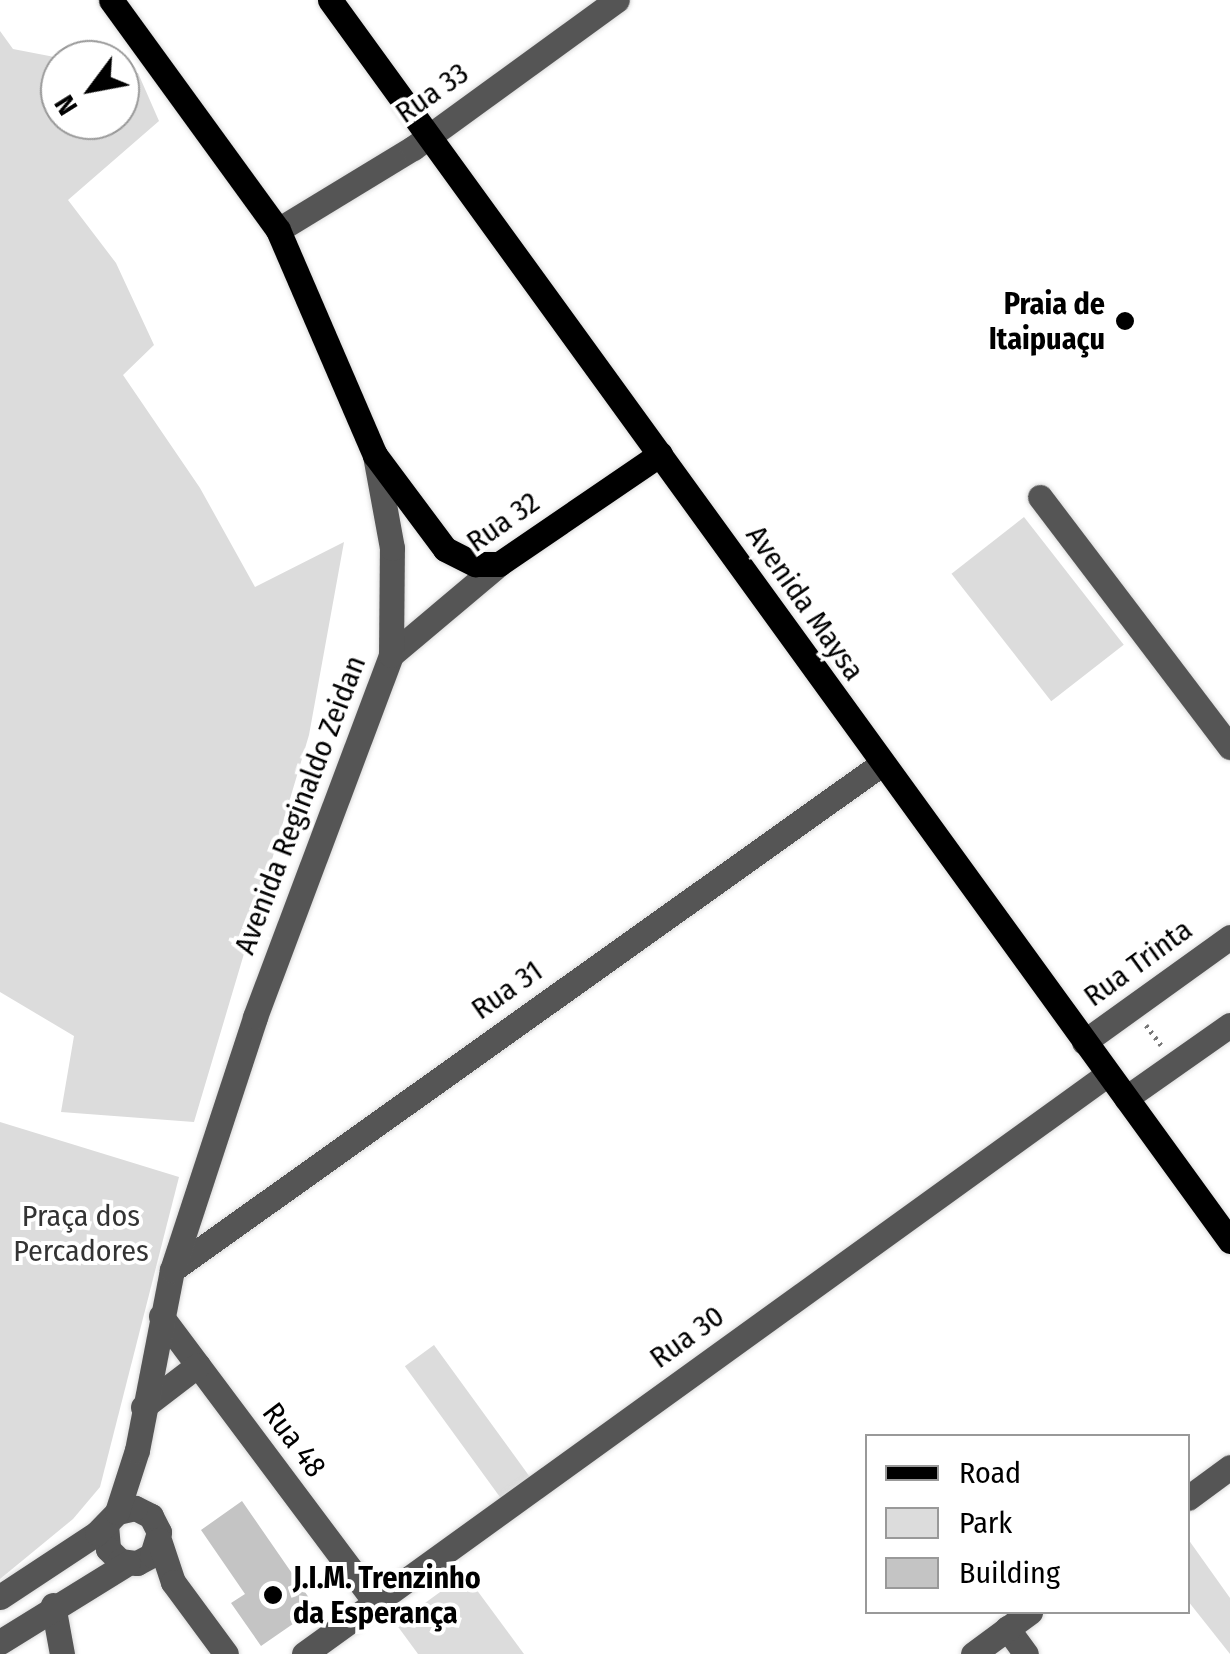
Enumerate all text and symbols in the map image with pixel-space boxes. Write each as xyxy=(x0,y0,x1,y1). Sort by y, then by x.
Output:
north arrow xyxy=(40,40,140,140)
street label: Rua 33 xyxy=(389,55,475,131)
text: N xyxy=(47,89,84,121)
place label: Praia de Itaipuaçu xyxy=(989,286,1105,356)
marker: Praia de Itaipuaçu xyxy=(1114,310,1136,332)
street label: Rua 32 xyxy=(460,484,546,560)
street label: Avenida Maysa xyxy=(738,519,872,687)
street label: Avenida Reginaldo Zeidan xyxy=(226,651,374,959)
street label: Rua Trinta xyxy=(1077,912,1199,1014)
street label: Rua 31 xyxy=(465,953,549,1027)
park label: Praça dos Percadores xyxy=(13,1198,149,1268)
street label: Rua 30 xyxy=(643,1298,731,1376)
street label: Rua 48 xyxy=(255,1396,333,1484)
legend xyxy=(865,1434,1190,1614)
text: Road xyxy=(959,1455,1021,1491)
text: Park xyxy=(959,1505,1012,1541)
text: Building xyxy=(959,1555,1060,1591)
place label: J.I.M. Trenzinho da Esperança xyxy=(293,1560,481,1630)
marker: J.I.M. Trenzinho da Esperança xyxy=(262,1584,284,1606)

